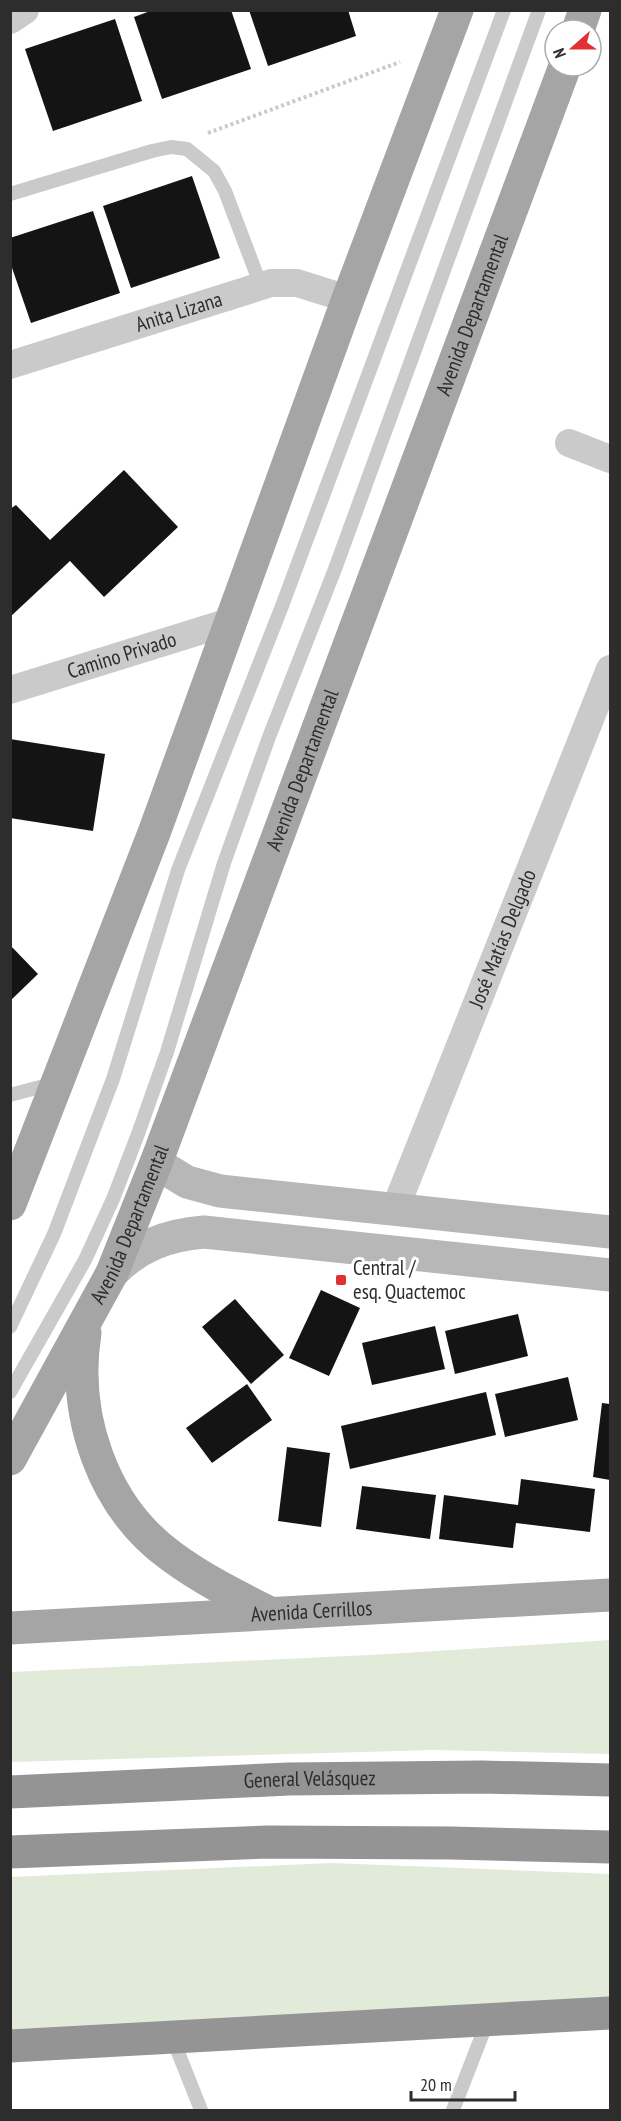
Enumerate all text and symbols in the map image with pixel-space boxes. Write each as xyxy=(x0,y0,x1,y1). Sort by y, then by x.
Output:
north arrow xyxy=(543,18,603,78)
text: N xyxy=(548,46,570,61)
street label: Avenida Departamental xyxy=(429,230,514,399)
street label: Anita Lizana xyxy=(132,285,225,338)
street label: Camino Privado xyxy=(64,625,179,684)
street label: Avenida Departamental xyxy=(260,685,344,854)
street label: José Matías Delgado xyxy=(462,865,542,1013)
street label: Avenida Departamental xyxy=(84,1141,175,1308)
place label: Central / esq. Quactemoc xyxy=(353,1254,466,1305)
marker: Central / esq. Quactemoc xyxy=(334,1273,348,1287)
street label: Avenida Cerrillos xyxy=(250,1594,373,1628)
street label: General Velásquez xyxy=(243,1764,376,1794)
scale bar xyxy=(411,2064,514,2102)
text: 20 m xyxy=(420,2073,452,2096)

